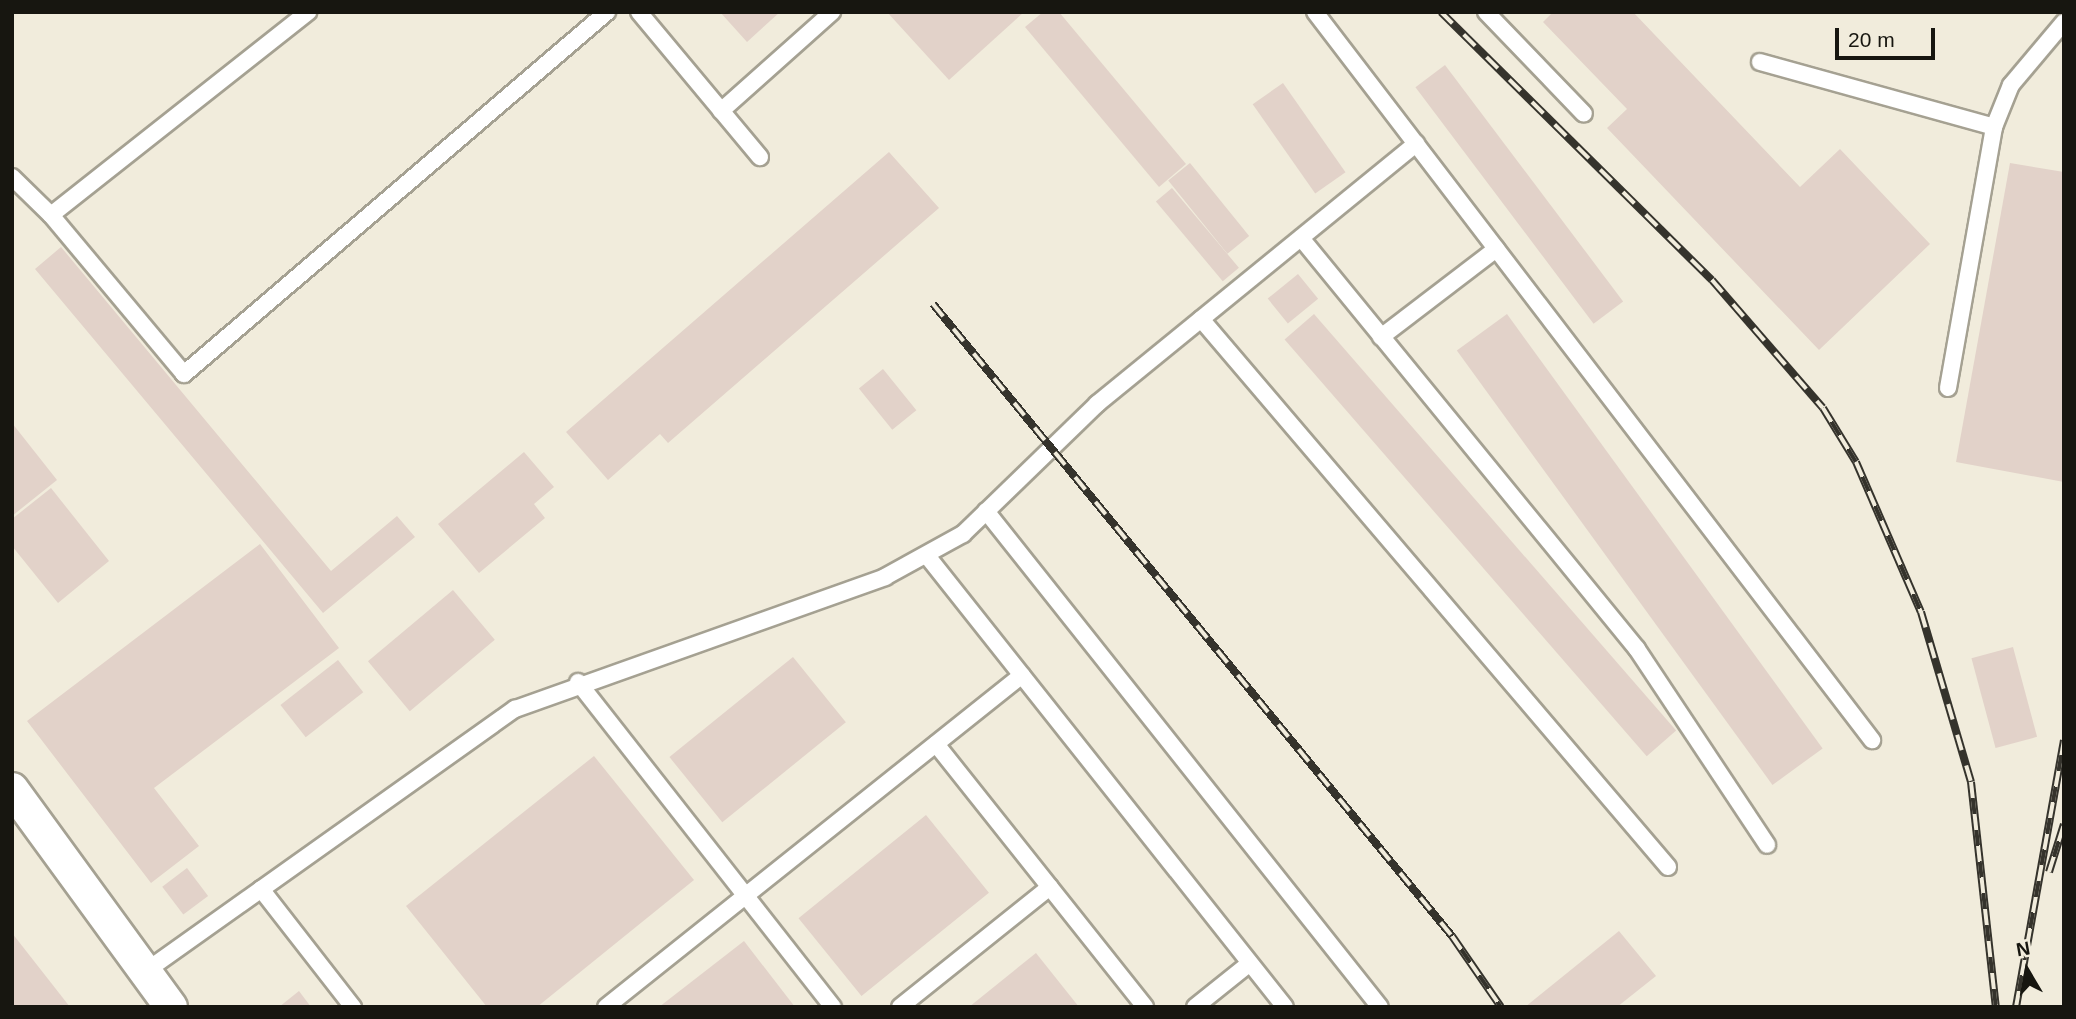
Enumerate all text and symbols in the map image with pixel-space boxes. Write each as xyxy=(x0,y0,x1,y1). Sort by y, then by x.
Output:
scale bar xyxy=(1838,14,1938,58)
text: 20 m xyxy=(1848,28,1895,51)
north arrow xyxy=(1992,935,2062,1005)
text: N xyxy=(2015,937,2032,960)

